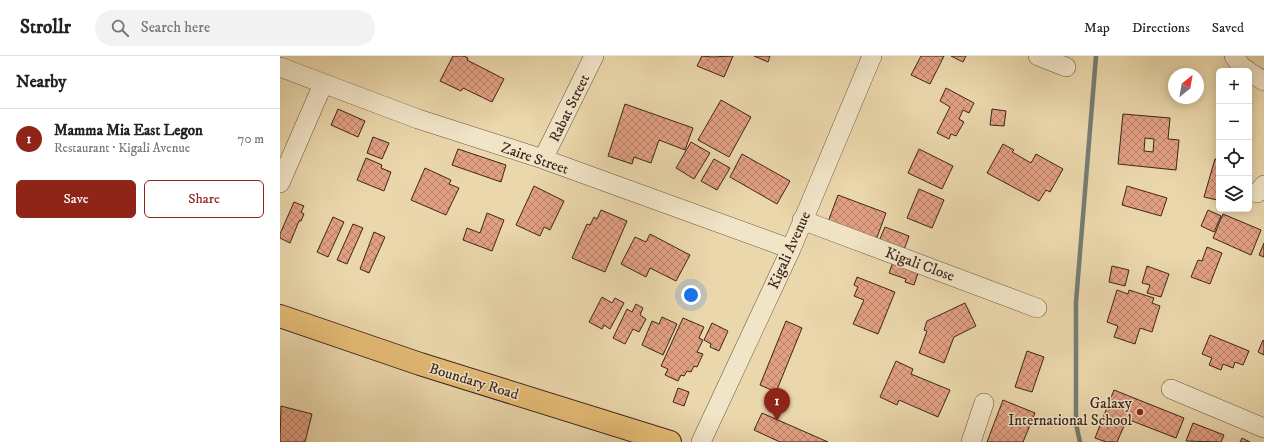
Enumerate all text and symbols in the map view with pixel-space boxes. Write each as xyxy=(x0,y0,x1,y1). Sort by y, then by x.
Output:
search box xyxy=(95,10,375,46)
text: Strollr xyxy=(20,16,71,39)
icon: search xyxy=(109,17,131,39)
text: Search here xyxy=(141,18,210,37)
text: Map xyxy=(1084,19,1110,37)
text: Directions xyxy=(1132,19,1190,37)
text: Saved xyxy=(1212,19,1244,37)
north arrow xyxy=(1168,68,1204,104)
map controls xyxy=(1216,68,1252,212)
button: + xyxy=(1216,68,1252,104)
text: Nearby xyxy=(16,71,66,93)
street label: Rabat Street xyxy=(545,71,594,145)
button: − xyxy=(1216,104,1252,140)
text: Mamma Mia East Legon xyxy=(54,121,203,140)
text: 1 xyxy=(27,131,31,147)
text: 70 m xyxy=(238,131,264,147)
street label: Zaire Street xyxy=(498,138,571,179)
text: Restaurant · Kigali Avenue xyxy=(54,140,190,156)
button: locate xyxy=(1216,140,1252,176)
button: layers xyxy=(1216,176,1252,212)
button: Save xyxy=(16,180,136,218)
button: Share xyxy=(144,180,264,218)
street label: Kigali Avenue xyxy=(764,208,815,292)
street label: Kigali Close xyxy=(882,243,957,286)
your location xyxy=(681,285,701,305)
street label: Boundary Road xyxy=(427,359,521,404)
pin: 1 xyxy=(764,388,790,421)
place label: Galaxy International School xyxy=(1008,394,1133,430)
marker: Galaxy International School xyxy=(1135,407,1145,417)

